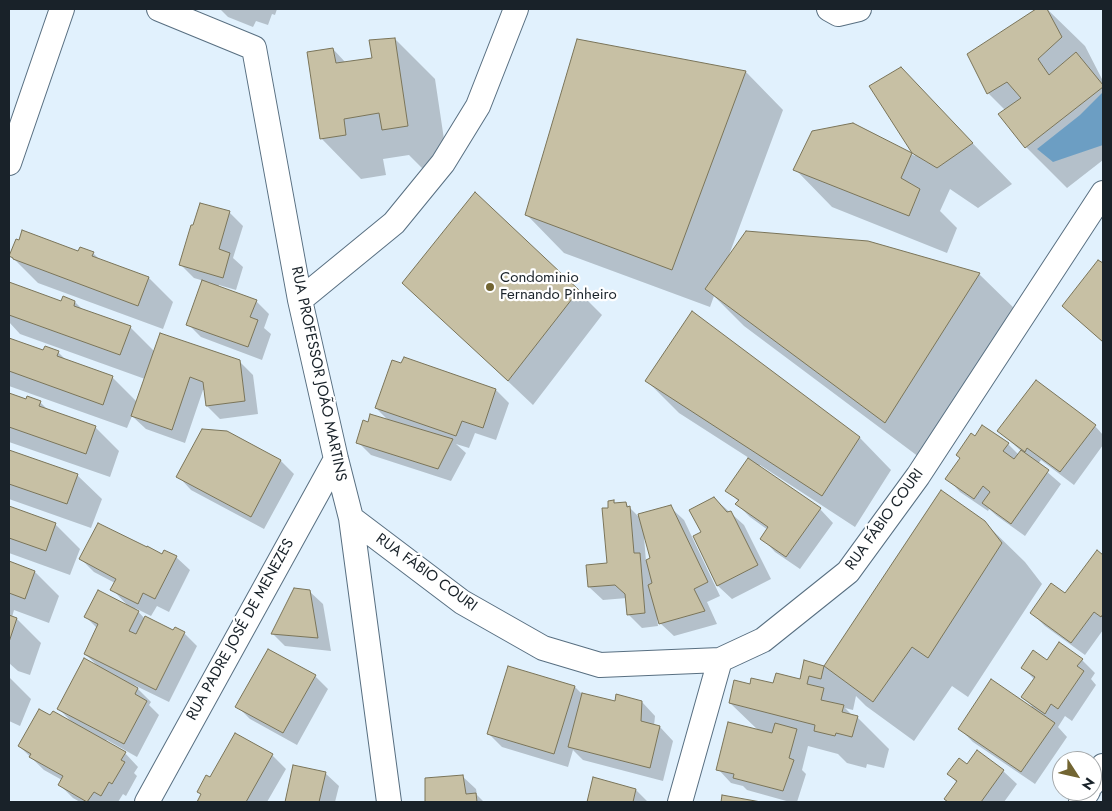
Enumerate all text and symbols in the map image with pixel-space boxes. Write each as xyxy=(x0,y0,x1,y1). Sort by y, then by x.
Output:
street label: RUA PROFESSOR JOÃO MARTINS xyxy=(286,265,350,483)
place label: Condominio Fernando Pinheiro xyxy=(500,269,617,304)
marker: Condominio Fernando Pinheiro xyxy=(484,281,496,293)
street label: RUA FÁBIO COURI xyxy=(842,466,928,574)
street label: RUA FÁBIO COURI xyxy=(372,530,480,616)
street label: RUA PADRE JOSÉ DE MENEZES xyxy=(183,536,299,724)
north arrow xyxy=(1052,751,1102,801)
text: N xyxy=(1077,774,1100,794)

